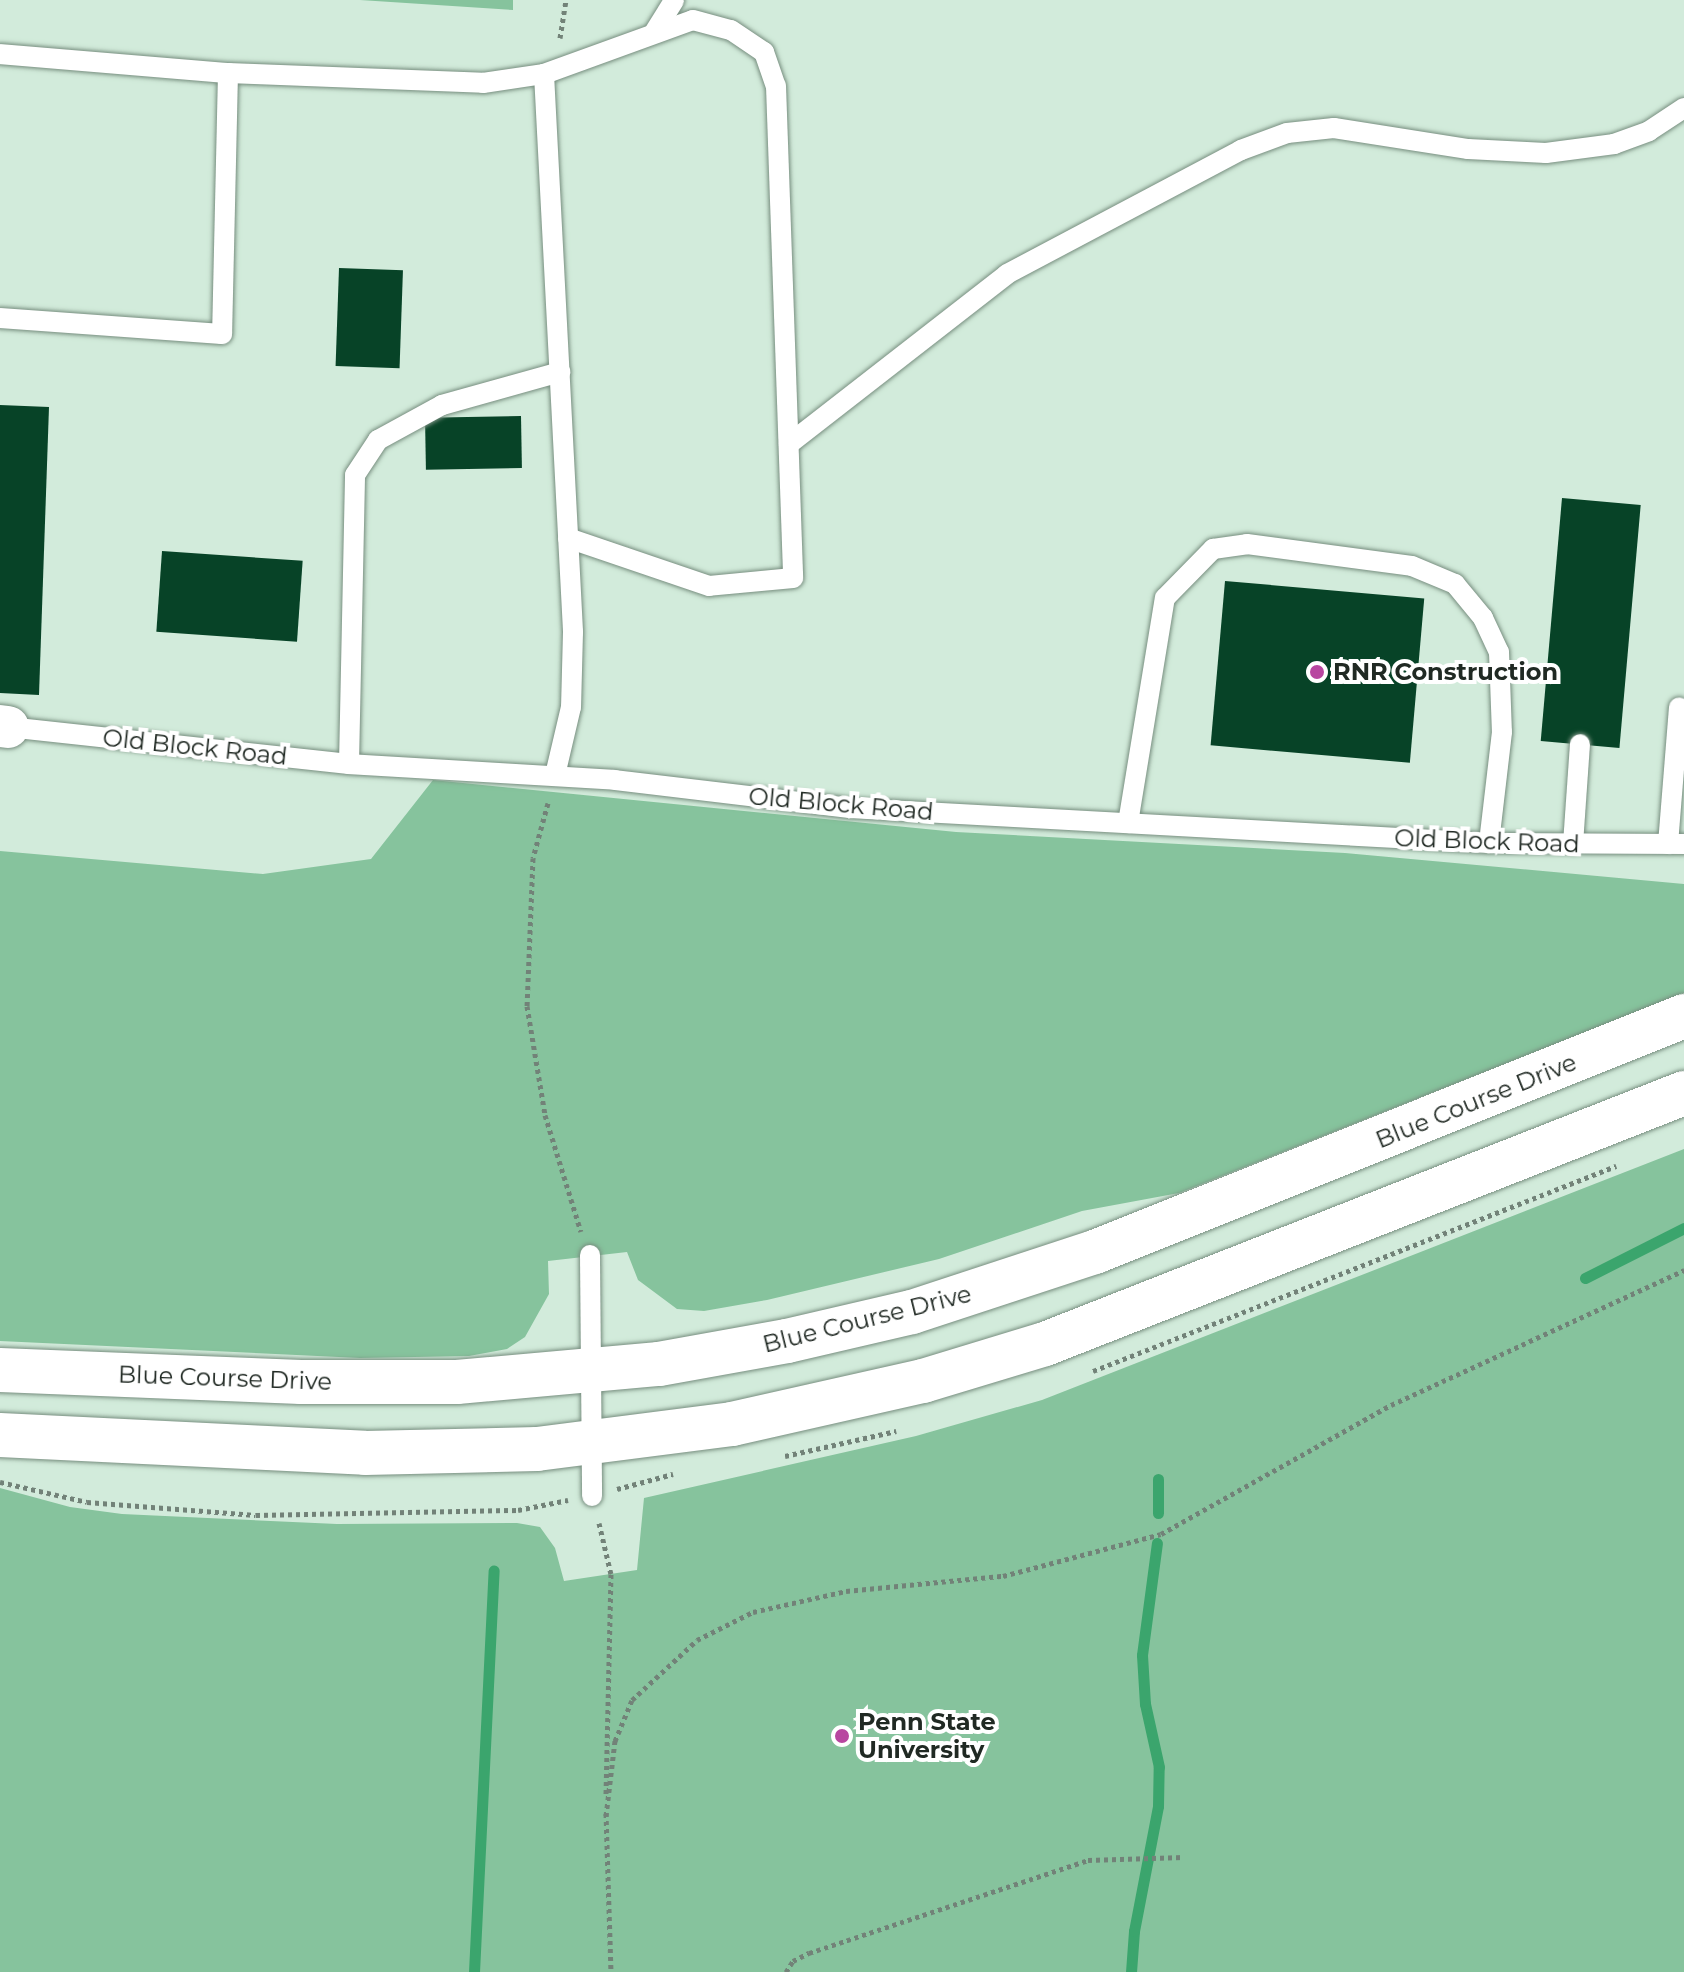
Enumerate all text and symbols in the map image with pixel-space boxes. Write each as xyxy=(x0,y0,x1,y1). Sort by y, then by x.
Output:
place label: RNR Construction xyxy=(1333,658,1558,686)
marker: RNR Construction xyxy=(1308,663,1326,681)
street label: Old Block Road xyxy=(101,723,289,771)
street label: Old Block Road xyxy=(747,782,935,826)
street label: Old Block Road xyxy=(1394,823,1580,859)
street label: Blue Course Drive xyxy=(1371,1048,1581,1154)
street label: Blue Course Drive xyxy=(760,1279,974,1359)
street label: Blue Course Drive xyxy=(118,1360,332,1396)
place label: Penn State University xyxy=(858,1708,996,1764)
marker: Penn State University xyxy=(833,1727,851,1745)

